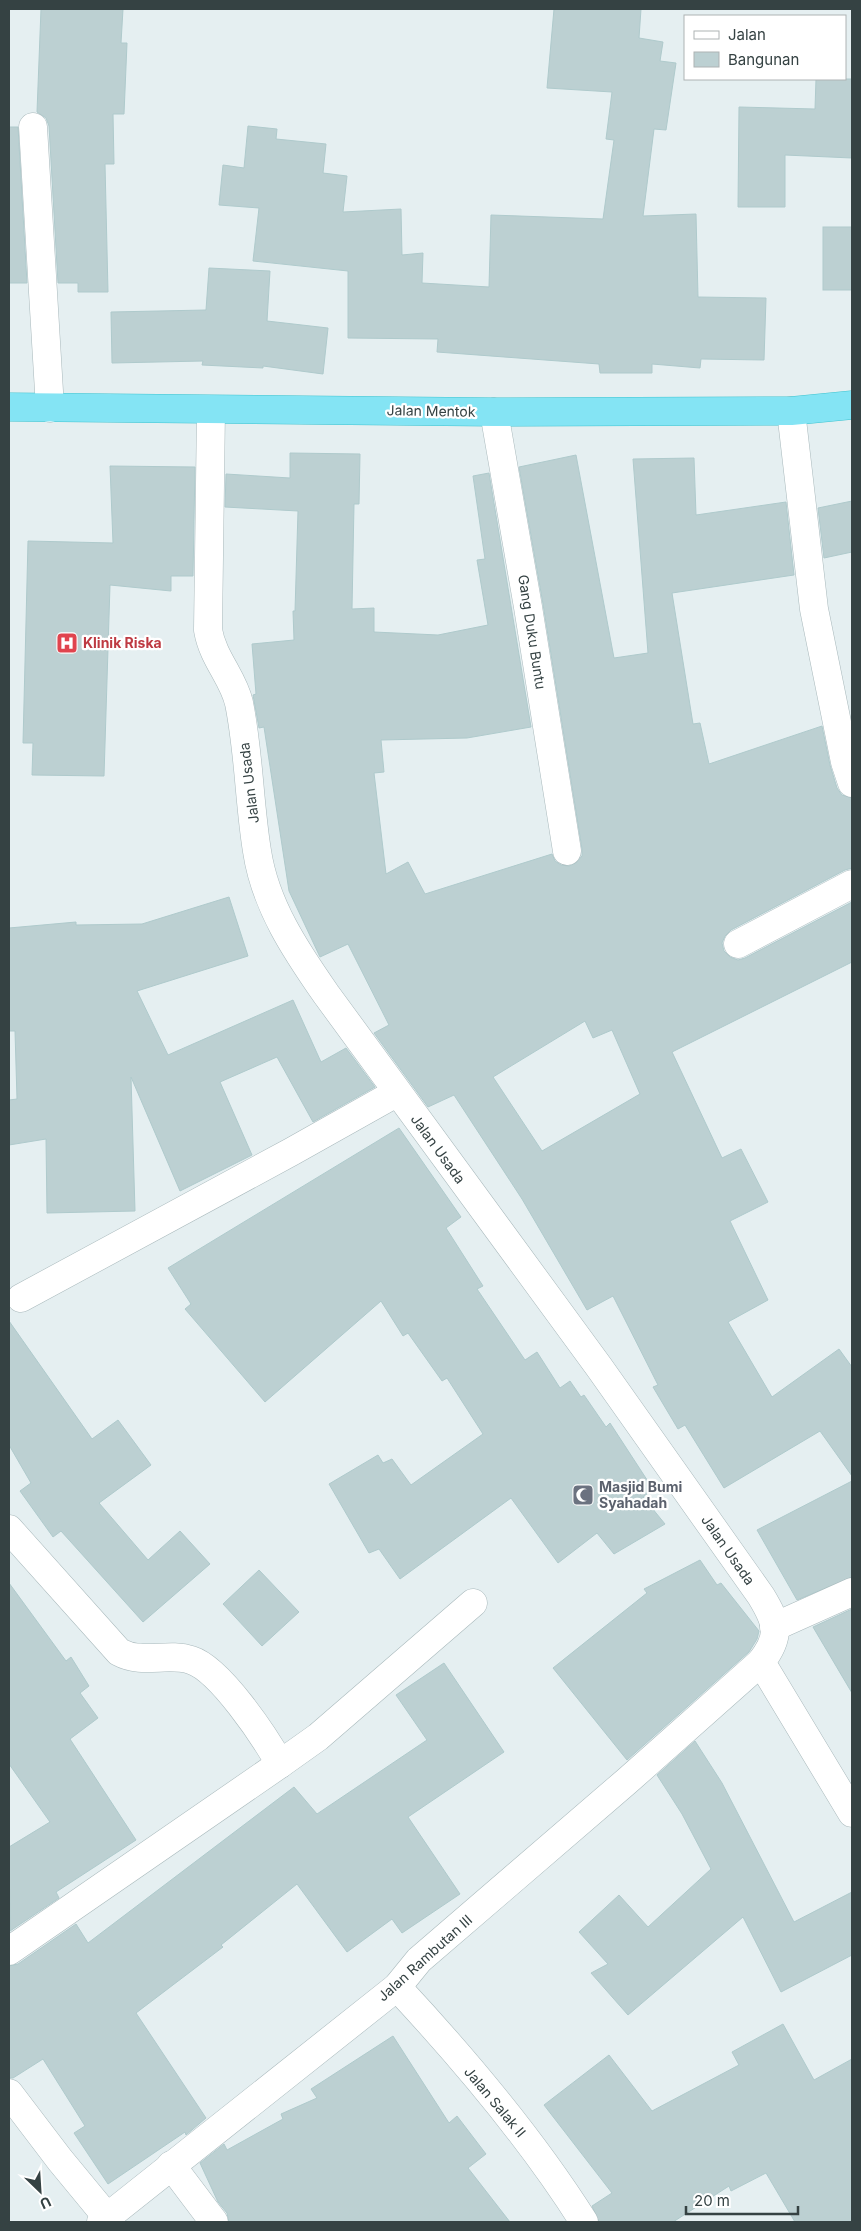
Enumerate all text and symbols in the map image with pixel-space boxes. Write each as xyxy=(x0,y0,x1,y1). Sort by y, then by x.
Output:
legend xyxy=(684,15,846,80)
text: Jalan xyxy=(728,25,766,44)
text: Bangunan xyxy=(728,50,799,69)
street label: Jalan Mentok xyxy=(386,401,476,420)
street label: Gang Duku Buntu xyxy=(515,573,550,691)
hospital icon: Klinik Riska xyxy=(55,631,79,655)
place label: Klinik Riska xyxy=(83,634,162,651)
street label: Jalan Usada xyxy=(235,742,262,825)
street label: Jalan Usada xyxy=(408,1111,469,1187)
place label: Masjid Bumi Syahadah xyxy=(599,1478,682,1511)
mosque icon: Masjid Bumi Syahadah xyxy=(571,1483,595,1507)
street label: Jalan Usada xyxy=(698,1511,759,1588)
street label: Jalan Rambutan III xyxy=(374,1911,475,2005)
street label: Jalan Salak II xyxy=(461,2063,530,2140)
north arrow xyxy=(15,2166,65,2216)
scale bar xyxy=(686,2184,798,2216)
text: 20 m xyxy=(694,2191,730,2210)
text: U xyxy=(37,2193,54,2213)

